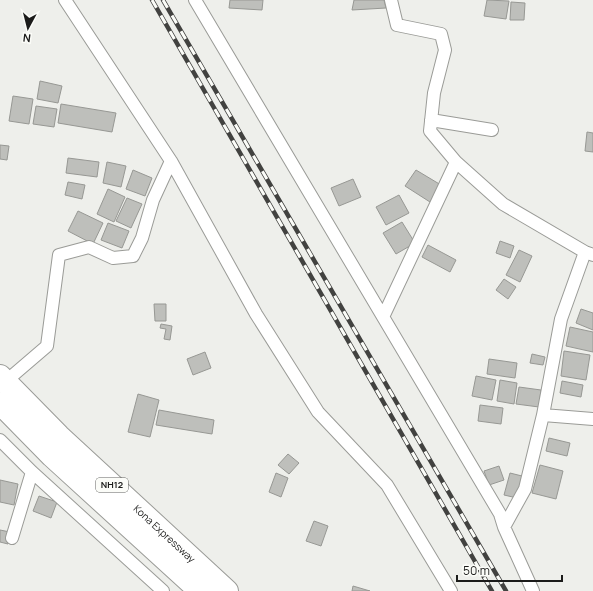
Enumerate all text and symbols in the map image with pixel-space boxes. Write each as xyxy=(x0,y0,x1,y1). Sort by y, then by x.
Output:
north arrow xyxy=(8,8,48,48)
text: N xyxy=(22,30,32,46)
road number: NH12 xyxy=(96,478,128,492)
street label: Kona Expressway xyxy=(131,501,199,566)
scale bar xyxy=(457,557,562,583)
text: 50 m xyxy=(463,562,490,579)

